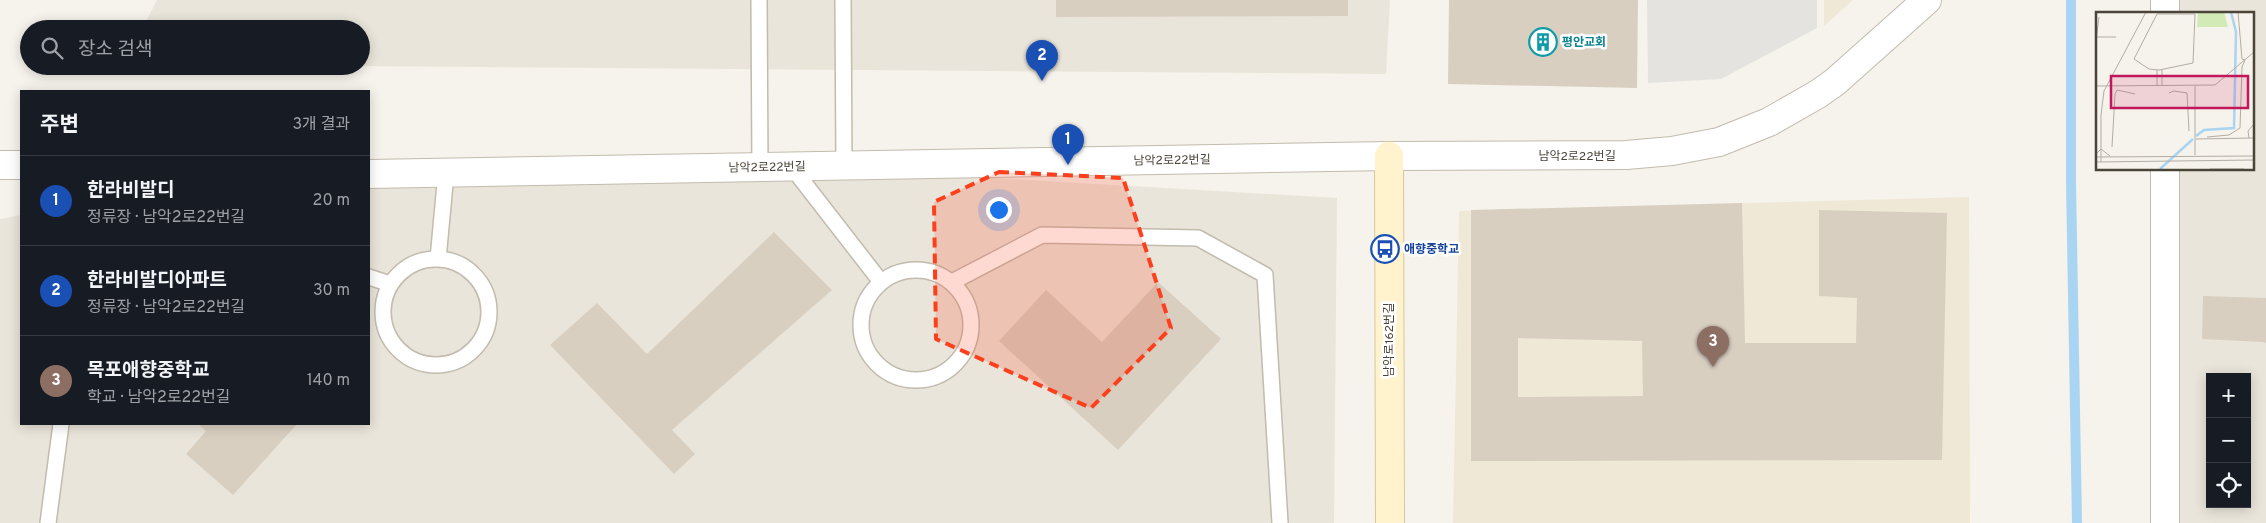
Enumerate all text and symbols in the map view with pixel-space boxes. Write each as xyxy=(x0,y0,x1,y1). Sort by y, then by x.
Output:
inset map xyxy=(2096,12,2254,170)
search box xyxy=(20,20,370,75)
building icon: 평안교회 xyxy=(1528,27,1558,57)
icon: search xyxy=(38,34,66,62)
place label: 평안교회 xyxy=(1562,35,1606,51)
text: 장소 검색 xyxy=(78,38,152,62)
pin: 2 xyxy=(1026,40,1058,81)
text: 주변 xyxy=(40,112,79,139)
text: 3개 결과 xyxy=(292,115,350,135)
pin: 1 xyxy=(1052,124,1084,165)
street label: 남악2로22번길 xyxy=(1538,149,1616,165)
street label: 남악2로22번길 xyxy=(1133,152,1211,170)
street label: 남악2로22번길 xyxy=(728,159,806,177)
text: 한라비발디 xyxy=(87,179,174,203)
text: 1 xyxy=(53,191,59,211)
text: 20 m xyxy=(313,191,350,211)
your location xyxy=(986,197,1012,223)
text: 정류장 · 남악2로22번길 xyxy=(87,208,245,228)
bus stop icon: 애향중학교 xyxy=(1370,234,1400,264)
place label: 애향중학교 xyxy=(1404,242,1459,258)
text: 한라비발디아파트 xyxy=(87,269,227,293)
text: 2 xyxy=(51,281,61,301)
text: 30 m xyxy=(313,281,350,301)
text: 정류장 · 남악2로22번길 xyxy=(87,298,245,318)
street label: 남악로162번길 xyxy=(1382,303,1398,377)
pin: 3 xyxy=(1697,326,1729,367)
text: 목포애향중학교 xyxy=(87,359,209,383)
text: 3 xyxy=(51,371,61,391)
text: 140 m xyxy=(307,371,350,391)
map controls xyxy=(2206,373,2251,508)
button: + xyxy=(2206,373,2251,418)
text: 학교 · 남악2로22번길 xyxy=(87,388,231,408)
button: − xyxy=(2206,418,2251,463)
button: locate xyxy=(2206,463,2251,508)

